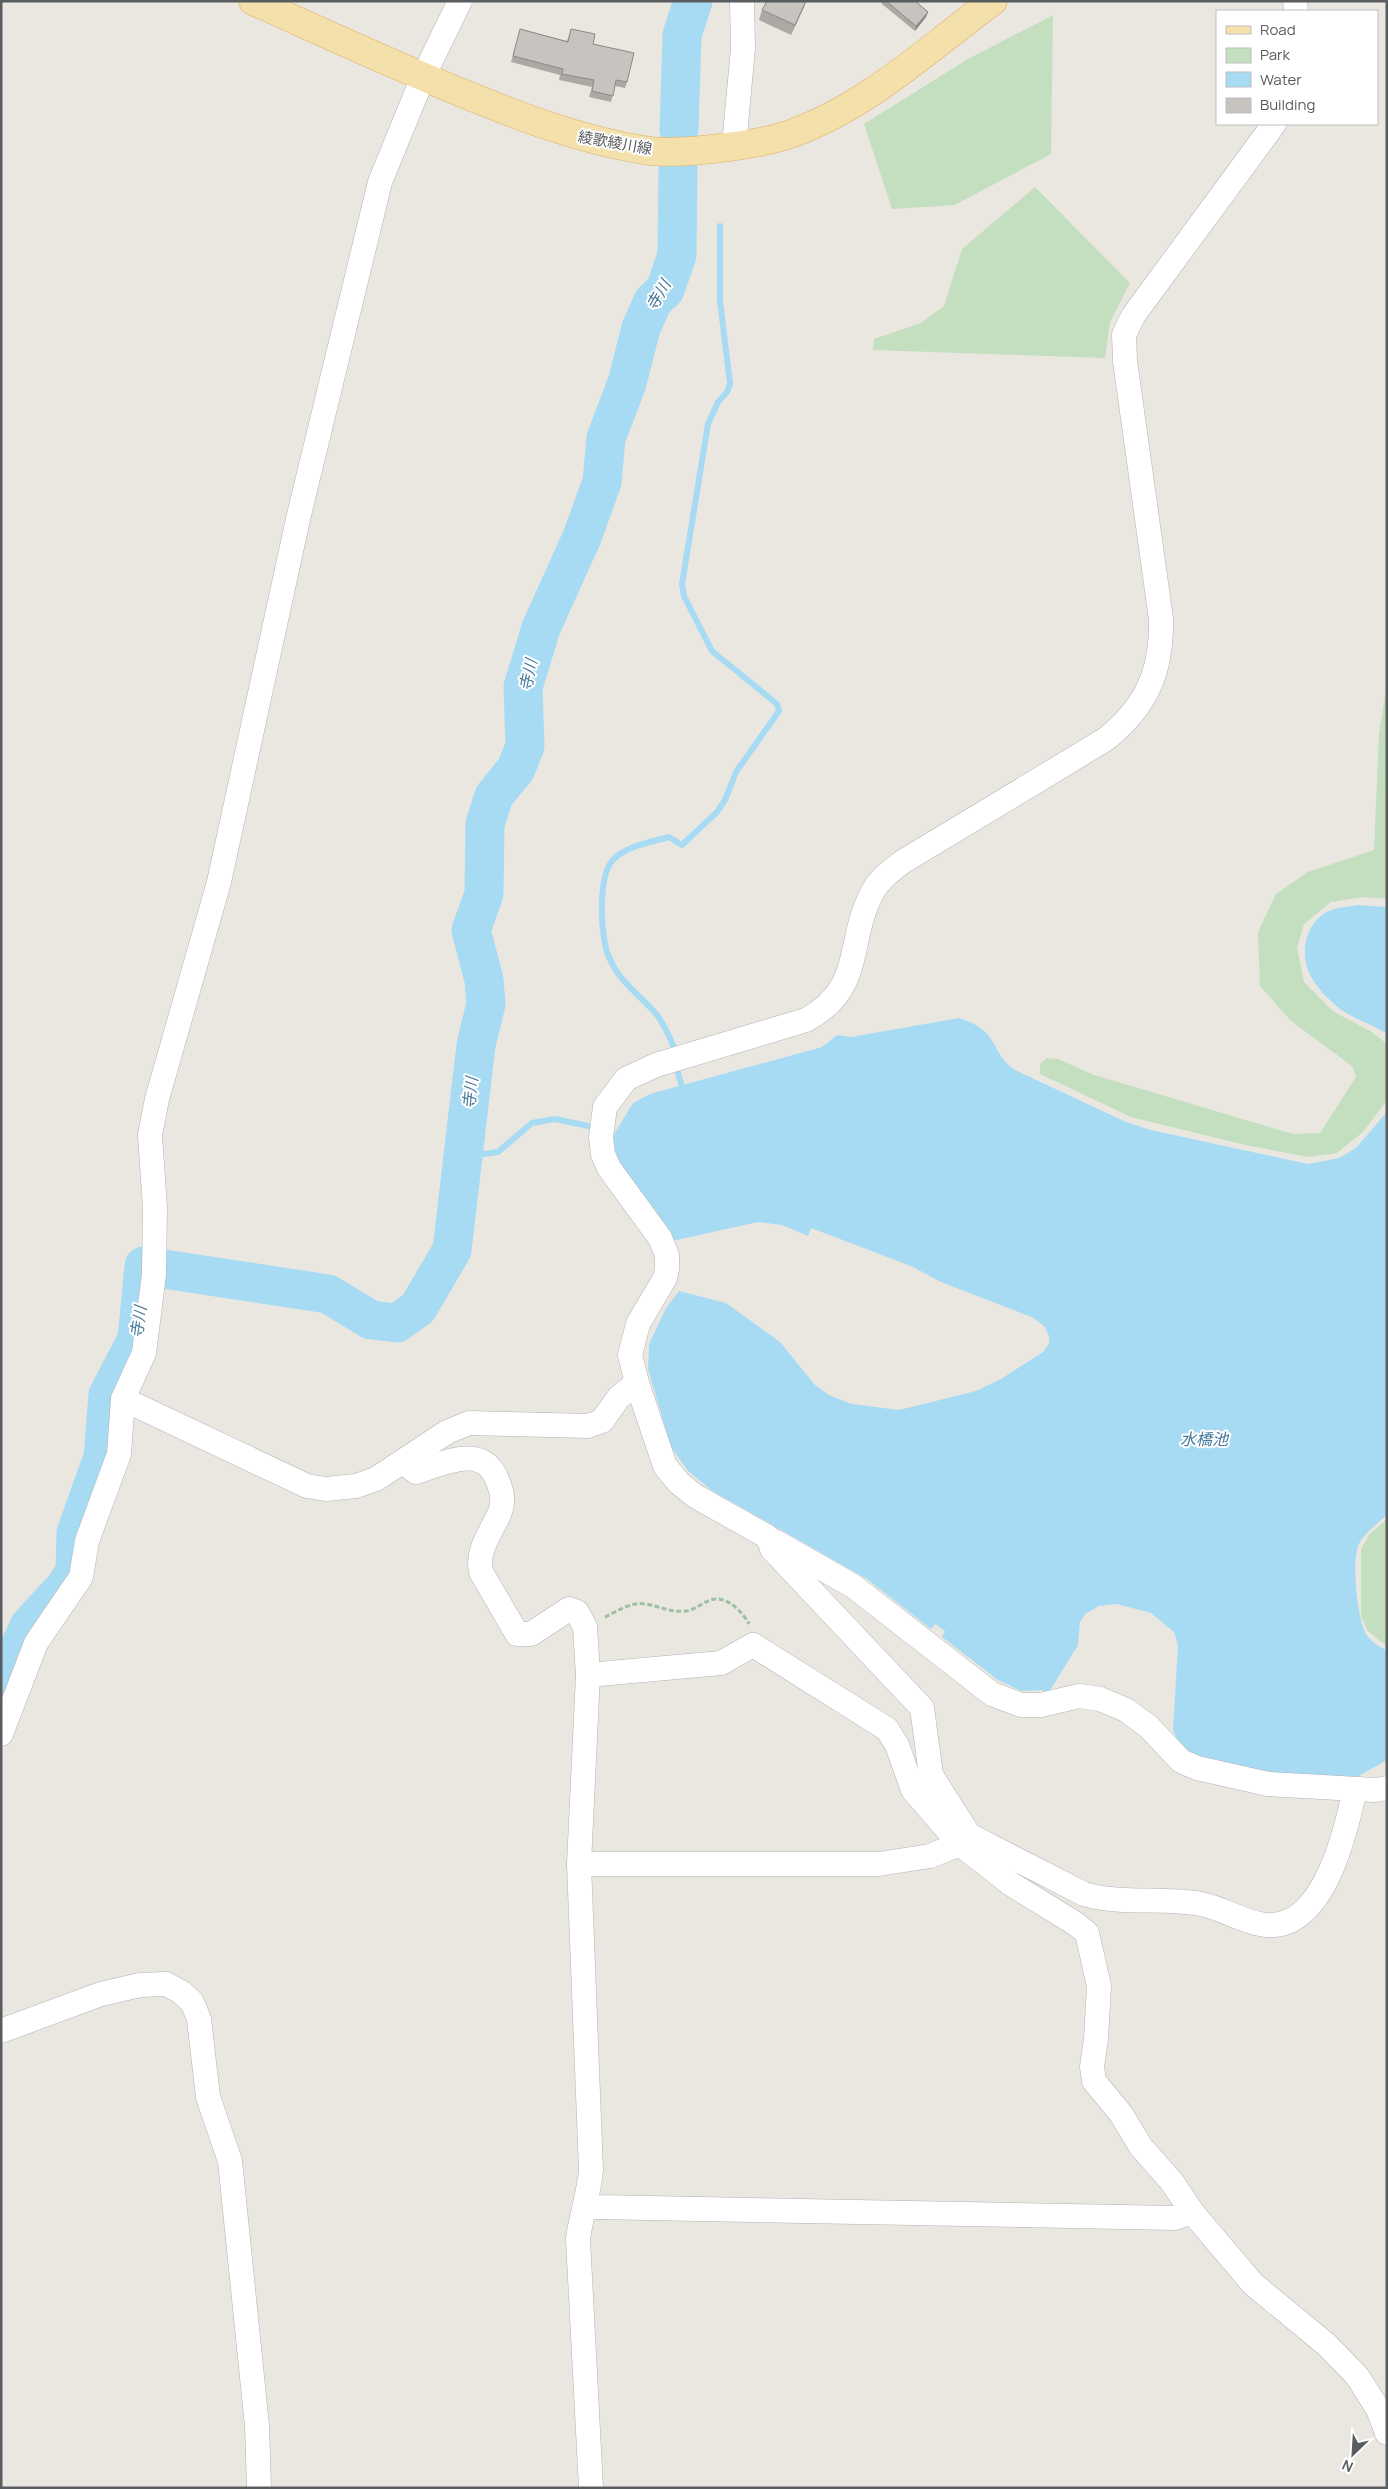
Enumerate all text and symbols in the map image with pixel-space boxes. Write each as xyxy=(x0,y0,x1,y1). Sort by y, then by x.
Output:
legend xyxy=(1216,10,1378,125)
text: Road xyxy=(1260,19,1296,40)
text: Park xyxy=(1260,44,1290,65)
text: Water xyxy=(1260,69,1302,90)
text: Building xyxy=(1260,94,1315,115)
street label: 綾歌綾川線 xyxy=(576,126,654,159)
water label: 寺川 xyxy=(640,274,677,314)
water label: 寺川 xyxy=(514,655,543,693)
water label: 寺川 xyxy=(457,1074,483,1110)
water label: 寺川 xyxy=(125,1303,151,1339)
water label: 水橋池 xyxy=(1180,1428,1230,1450)
north arrow xyxy=(1328,2429,1378,2479)
text: N xyxy=(1339,2455,1356,2477)

